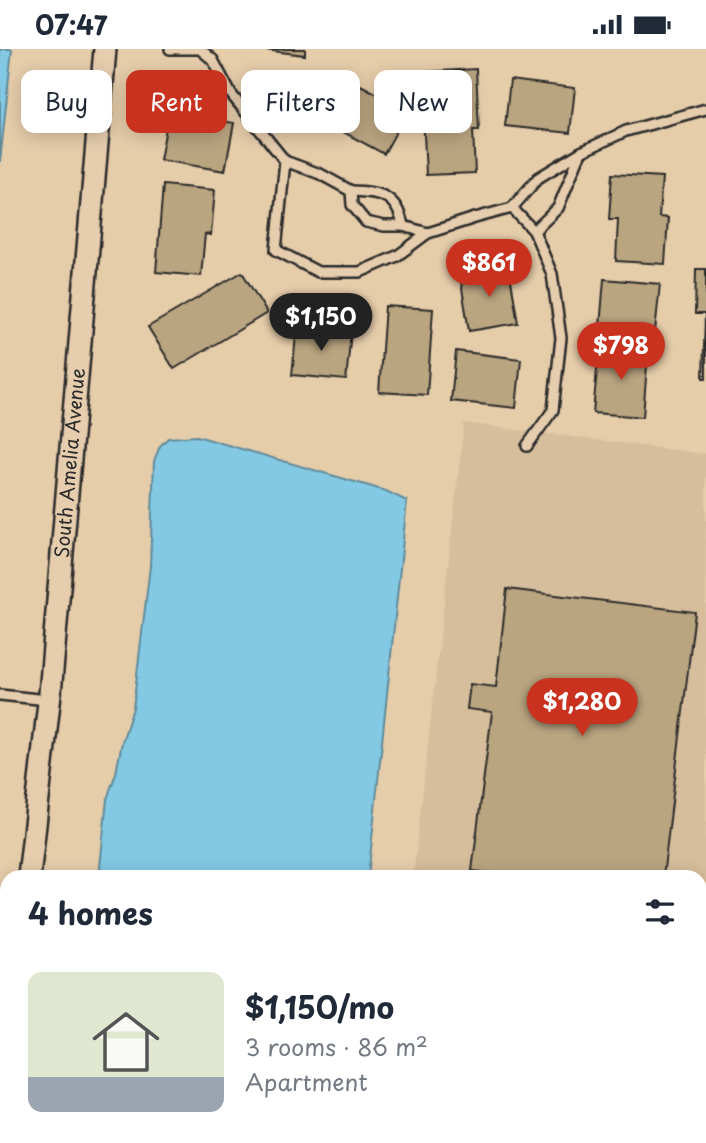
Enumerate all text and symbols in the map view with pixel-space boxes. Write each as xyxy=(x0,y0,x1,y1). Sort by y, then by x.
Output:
text: 07:47 xyxy=(35,5,107,44)
chip: Buy xyxy=(21,70,112,133)
chip: Rent xyxy=(126,70,227,133)
chip: Filters xyxy=(241,70,360,133)
chip: New xyxy=(374,70,472,133)
pin: $861 xyxy=(448,239,530,299)
text: $861 xyxy=(462,244,516,279)
pin: $1,150 xyxy=(264,293,378,353)
text: $1,150 xyxy=(285,298,357,333)
pin: $798 xyxy=(580,323,662,382)
text: $798 xyxy=(593,327,649,362)
street label: South Amelia Avenue xyxy=(47,367,91,559)
pin: $1,280 xyxy=(525,679,639,738)
text: $1,280 xyxy=(543,683,621,718)
text: 4 homes xyxy=(28,890,153,935)
icon: filters xyxy=(641,893,679,931)
text: $1,150/mo xyxy=(245,984,394,1029)
icon: home xyxy=(84,1000,168,1084)
text: 3 rooms · 86 m² xyxy=(245,1029,428,1064)
text: Apartment xyxy=(245,1064,368,1099)

